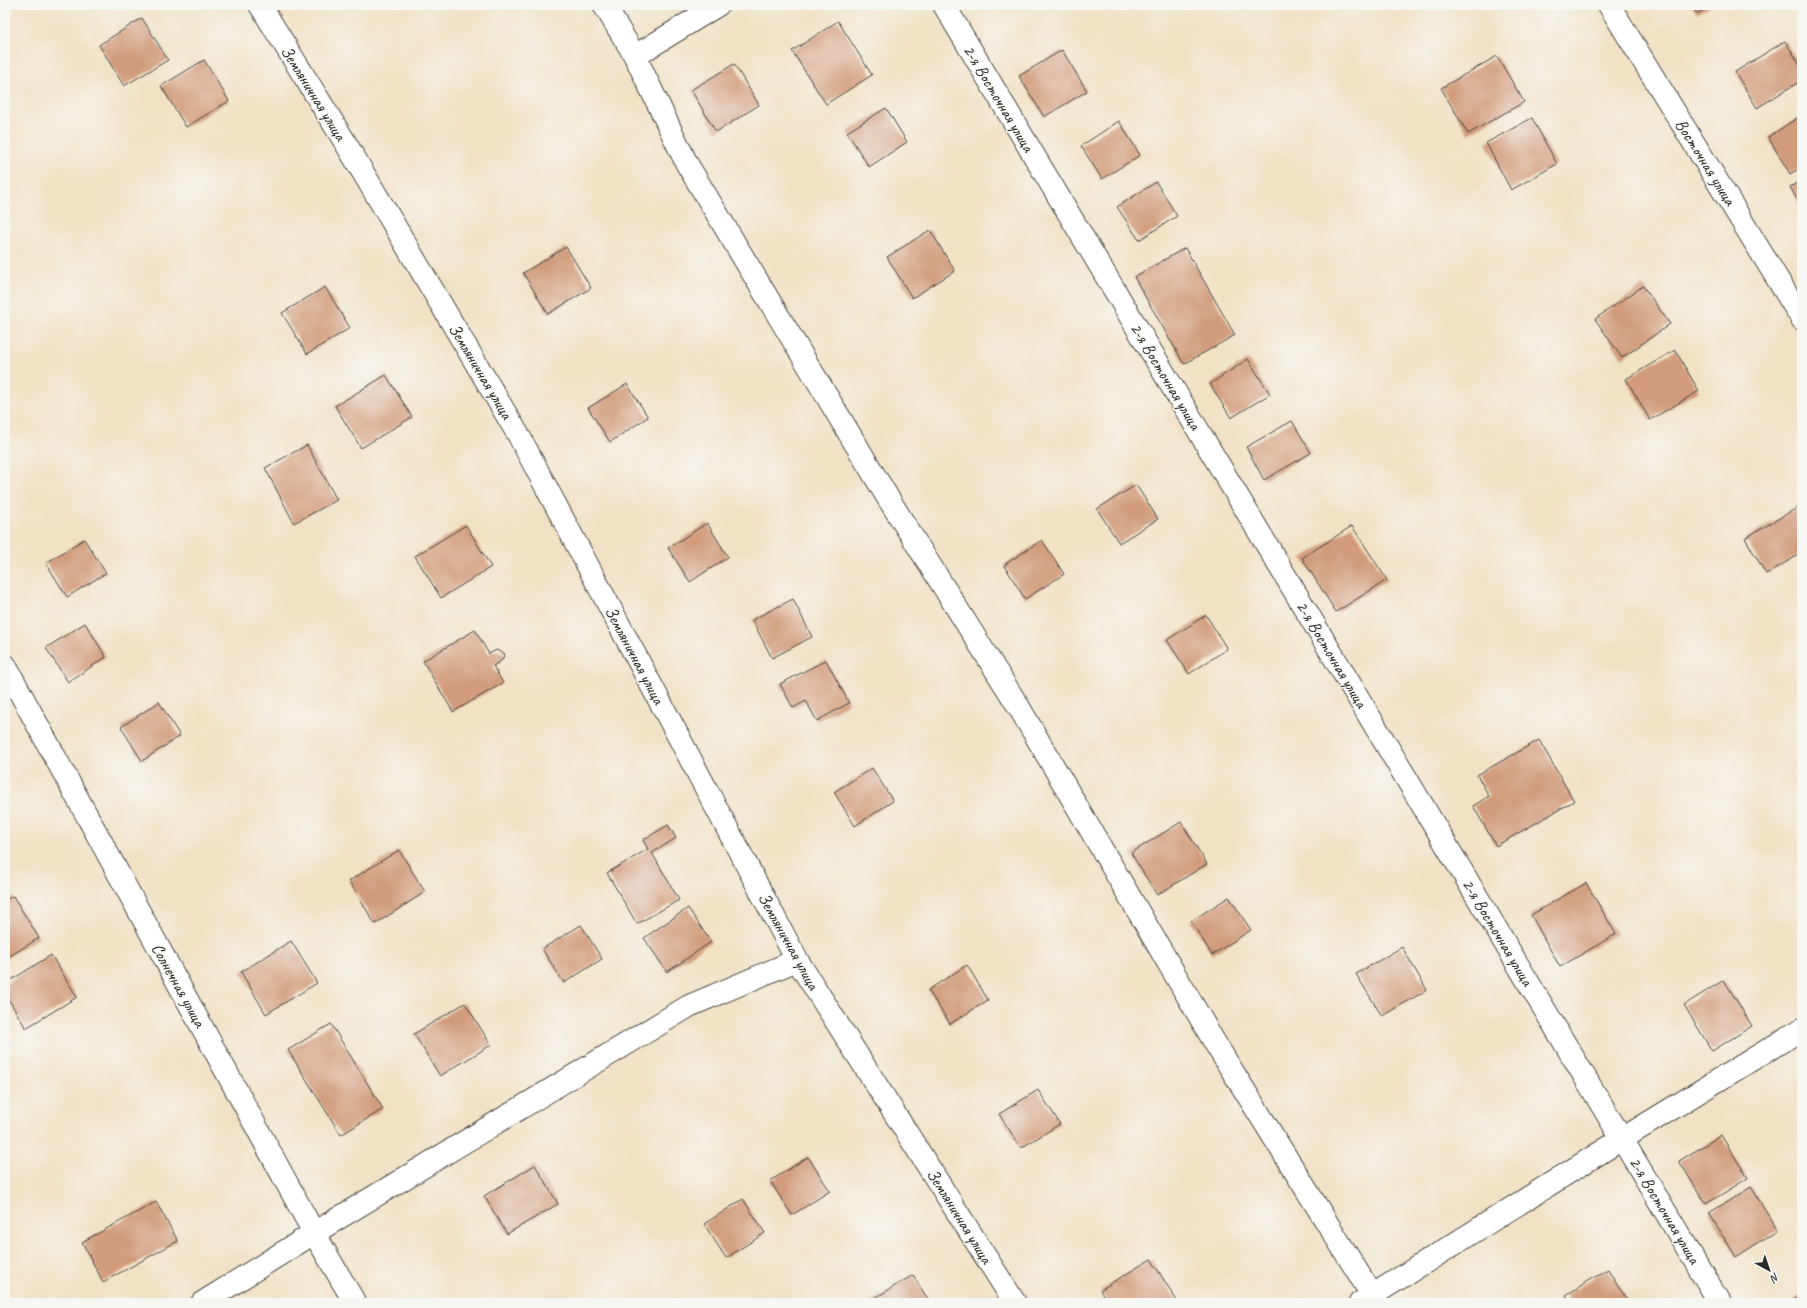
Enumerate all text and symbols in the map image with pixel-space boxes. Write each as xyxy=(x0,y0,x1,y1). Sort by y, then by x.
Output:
street label: 2-я Восточная улица xyxy=(958,41,1039,157)
street label: Земляничная улица xyxy=(276,42,352,146)
street label: Восточная улица xyxy=(1671,115,1741,211)
street label: 2-я Восточная улица xyxy=(1125,319,1206,435)
street label: Земляничная улица xyxy=(444,320,518,424)
street label: 2-я Восточная улица xyxy=(1291,597,1372,713)
street label: Земляничная улица xyxy=(600,603,670,709)
street label: 2-я Восточная улица xyxy=(1457,875,1538,991)
street label: Земляничная улица xyxy=(753,889,824,994)
street label: Солнечная улица xyxy=(147,940,211,1032)
street label: 2-я Восточная улица xyxy=(1624,1153,1705,1269)
street label: Земляничная улица xyxy=(922,1165,998,1269)
north arrow xyxy=(1749,1250,1789,1290)
text: N xyxy=(1767,1270,1783,1287)

